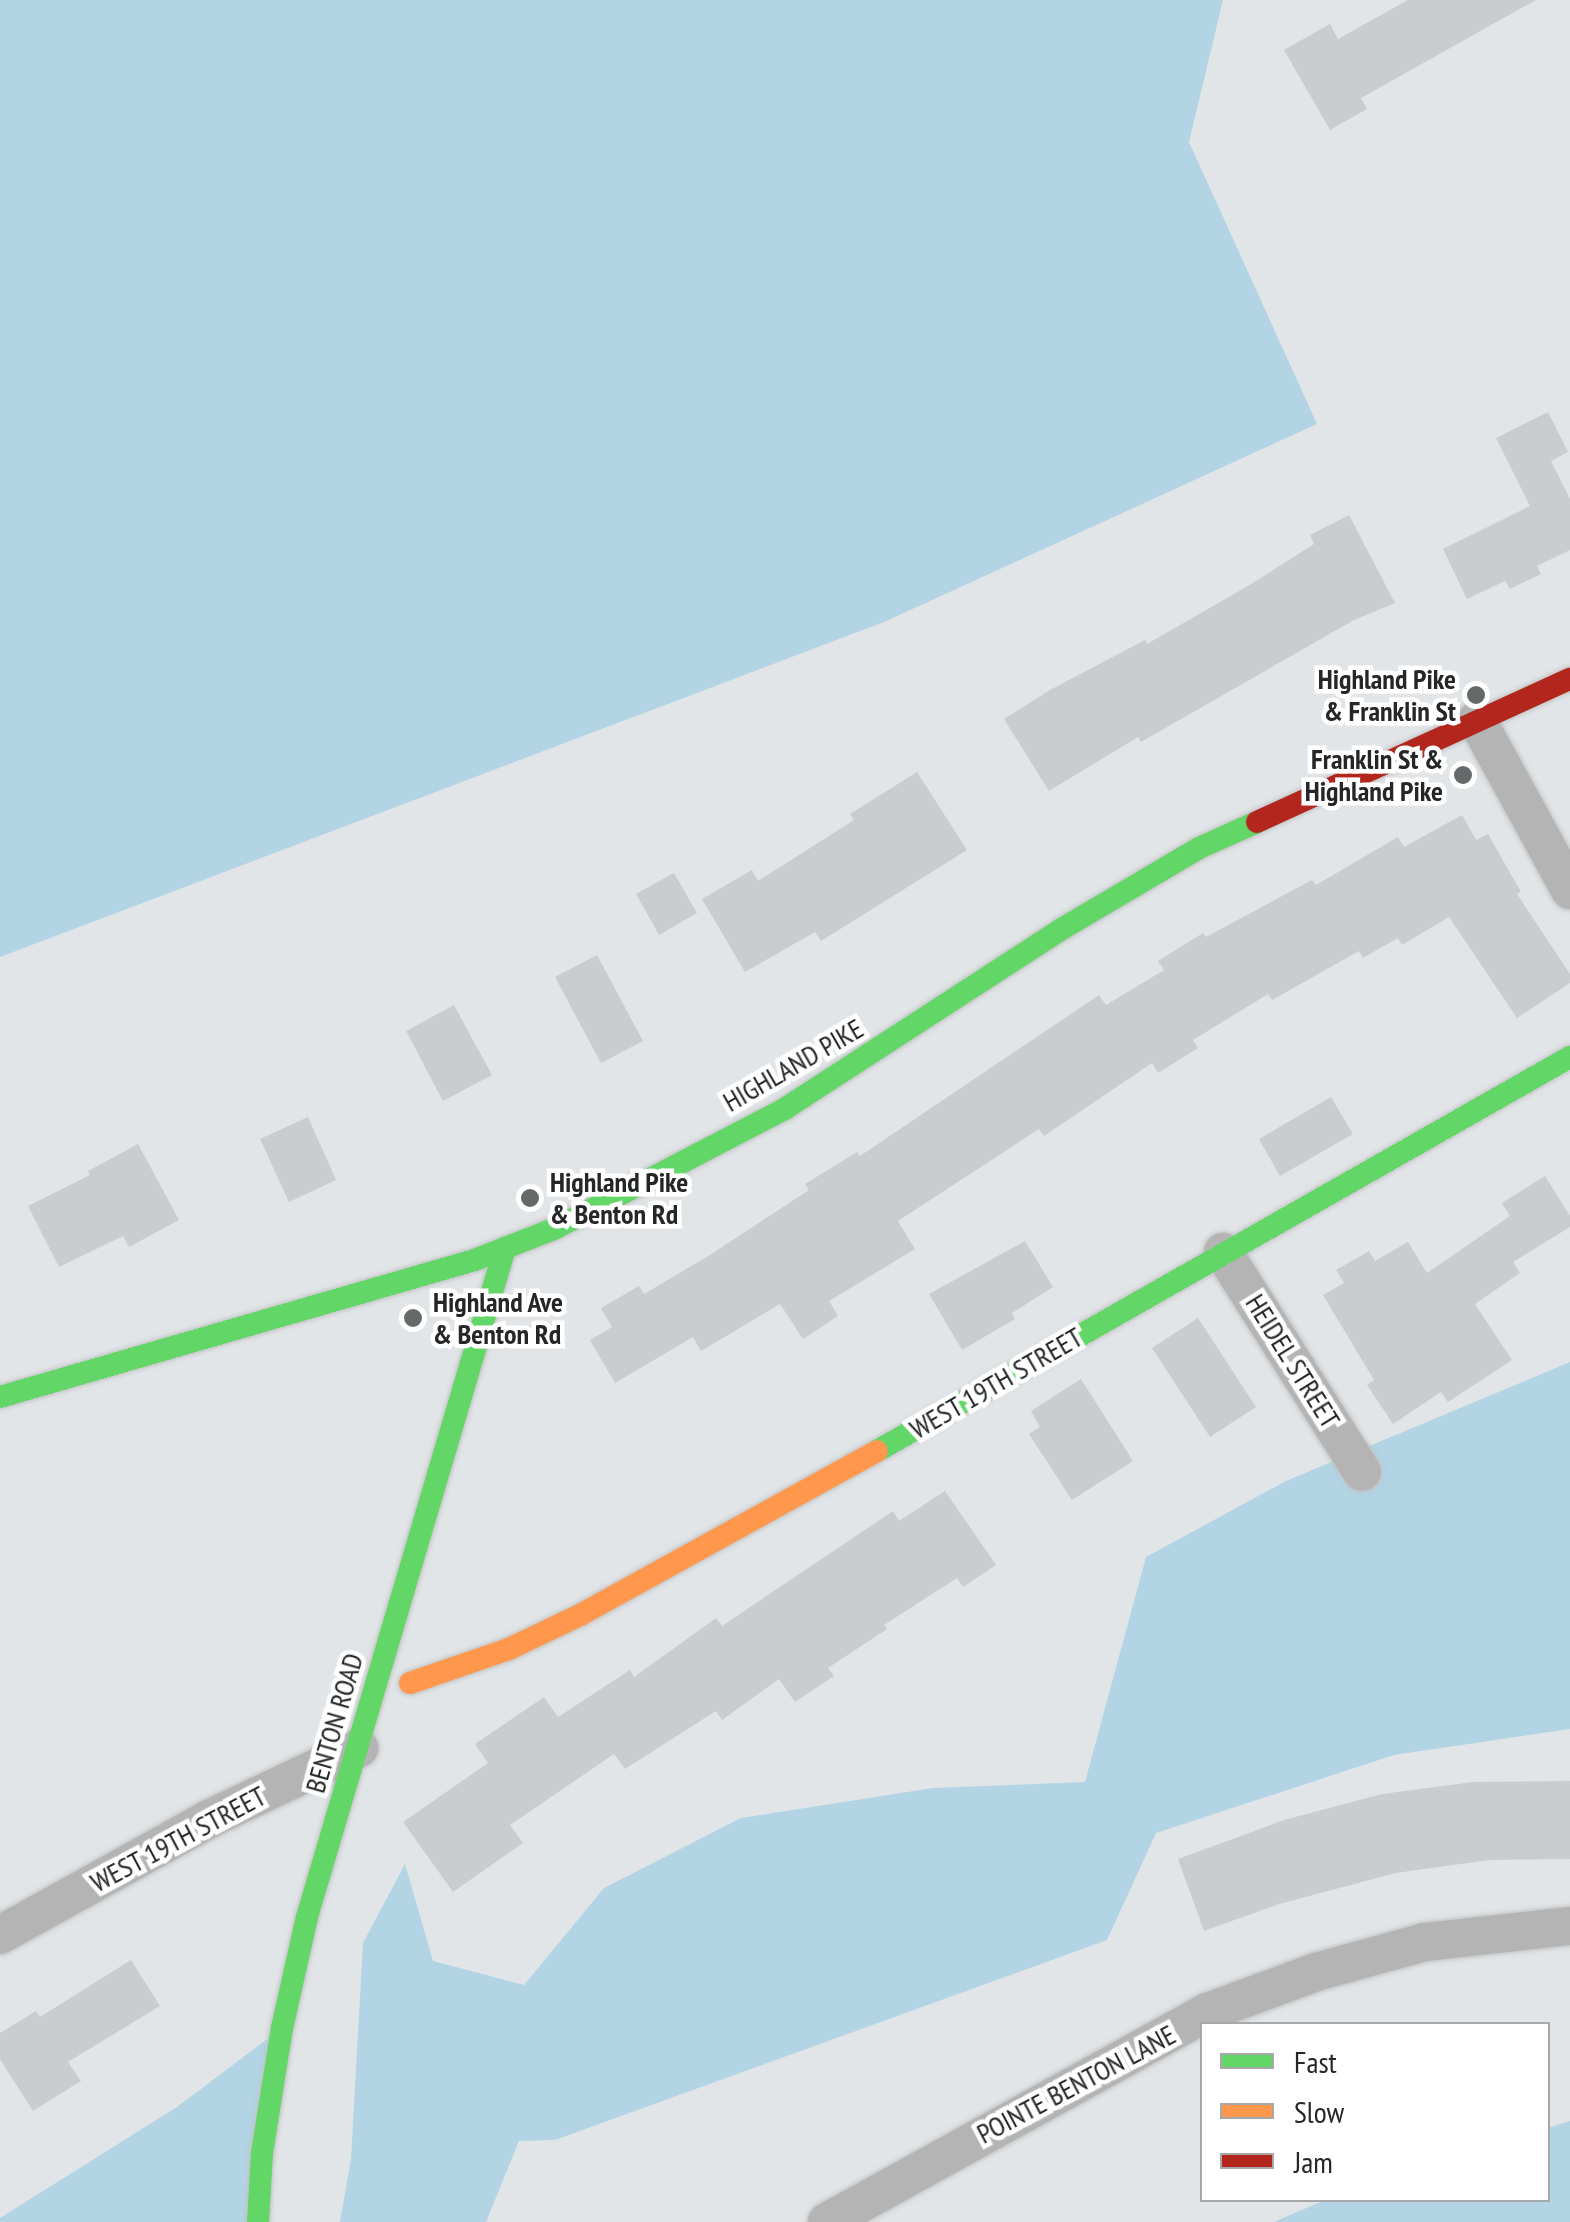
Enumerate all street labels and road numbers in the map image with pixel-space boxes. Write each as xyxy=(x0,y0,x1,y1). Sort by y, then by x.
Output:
street label: HIGHLAND PIKE xyxy=(717,1011,869,1119)
street label: HEIDEL STREET xyxy=(1238,1288,1348,1434)
street label: WEST 19TH STREET xyxy=(903,1320,1089,1446)
street label: BENTON ROAD xyxy=(298,1649,370,1797)
street label: WEST 19TH STREET xyxy=(84,1779,272,1899)
street label: POINTE BENTON LANE xyxy=(971,2018,1181,2150)

